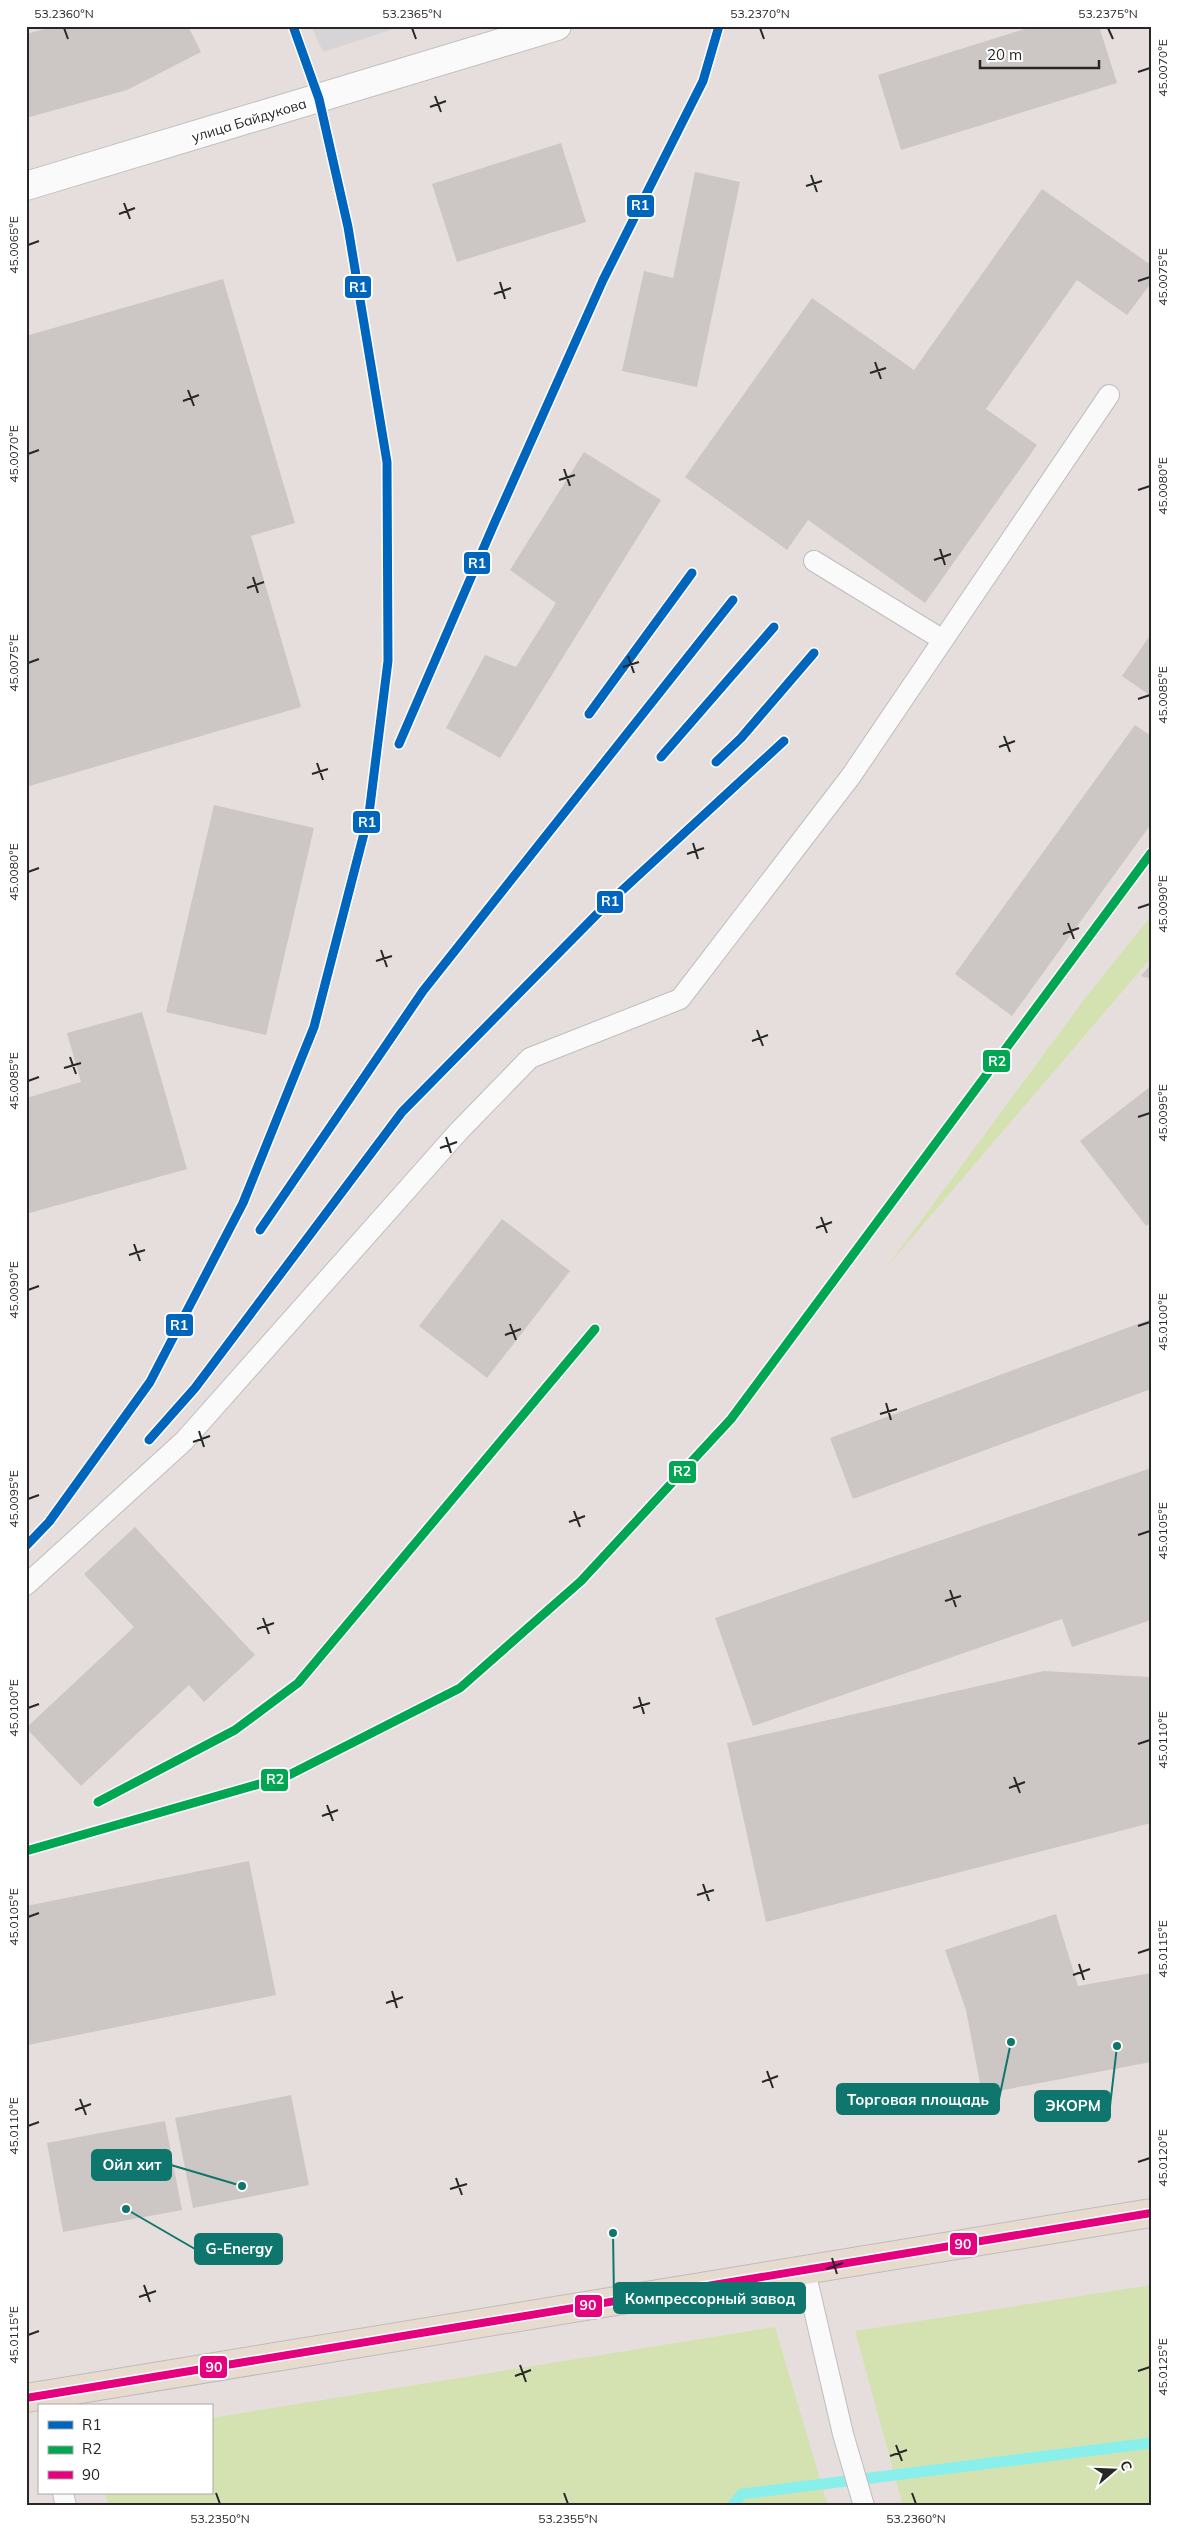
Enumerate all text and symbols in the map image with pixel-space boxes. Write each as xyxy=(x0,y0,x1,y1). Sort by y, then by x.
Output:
text: 53.2360°N xyxy=(34,6,94,21)
text: 53.2365°N xyxy=(382,6,442,21)
text: 53.2370°N xyxy=(730,6,790,21)
text: 53.2375°N xyxy=(1078,6,1138,21)
scale bar xyxy=(980,38,1098,70)
text: 45.0070°E xyxy=(1155,39,1170,97)
text: 20 m xyxy=(987,45,1022,64)
street label: улица Байдукова xyxy=(190,94,308,146)
line badge: R1 xyxy=(626,194,655,218)
text: R1 xyxy=(631,196,649,214)
text: 45.0065°E xyxy=(6,216,21,274)
text: 45.0075°E xyxy=(1155,248,1170,306)
line badge: R1 xyxy=(344,275,372,299)
text: R1 xyxy=(349,278,367,296)
text: 45.0070°E xyxy=(6,425,21,483)
text: 45.0080°E xyxy=(1155,457,1170,515)
line badge: R1 xyxy=(463,551,491,575)
text: R1 xyxy=(468,554,486,572)
text: 45.0075°E xyxy=(6,634,21,692)
text: 45.0085°E xyxy=(1155,666,1170,724)
line badge: R1 xyxy=(352,810,381,834)
text: R1 xyxy=(358,813,376,831)
text: 45.0080°E xyxy=(6,843,21,901)
text: 45.0090°E xyxy=(1155,875,1170,933)
line badge: R1 xyxy=(596,890,624,914)
text: R1 xyxy=(601,892,619,910)
line badge: R2 xyxy=(982,1049,1011,1073)
text: 45.0085°E xyxy=(6,1052,21,1110)
text: R2 xyxy=(988,1052,1006,1070)
text: 45.0095°E xyxy=(1155,1084,1170,1142)
text: 45.0090°E xyxy=(6,1261,21,1319)
text: 45.0100°E xyxy=(1155,1293,1170,1351)
line badge: R1 xyxy=(165,1313,194,1337)
text: R1 xyxy=(170,1316,188,1334)
line badge: R2 xyxy=(668,1460,697,1484)
text: R2 xyxy=(673,1462,691,1480)
text: 45.0095°E xyxy=(6,1470,21,1528)
text: 45.0105°E xyxy=(1155,1502,1170,1560)
text: 45.0100°E xyxy=(6,1679,21,1737)
text: 45.0110°E xyxy=(1155,1711,1170,1769)
line badge: R2 xyxy=(260,1768,289,1792)
text: R2 xyxy=(266,1770,284,1788)
text: 45.0105°E xyxy=(6,1888,21,1946)
text: 45.0115°E xyxy=(1155,1920,1170,1978)
callout: Торговая площадь xyxy=(837,2084,999,2114)
text: Торговая площадь xyxy=(847,2090,989,2109)
callout: ЭКОРМ xyxy=(1035,2091,1110,2121)
text: ЭКОРМ xyxy=(1045,2096,1101,2115)
text: 45.0110°E xyxy=(6,2097,21,2155)
text: 45.0120°E xyxy=(1155,2129,1170,2187)
callout: Ойл хит xyxy=(92,2150,171,2180)
text: Ойл хит xyxy=(102,2155,162,2174)
line badge: 90 xyxy=(949,2232,978,2256)
callout: G-Energy xyxy=(195,2234,282,2264)
text: 90 xyxy=(955,2235,971,2253)
text: G-Energy xyxy=(205,2239,273,2258)
callout: Компрессорный завод xyxy=(614,2283,805,2313)
text: Компрессорный завод xyxy=(625,2289,796,2308)
line badge: 90 xyxy=(574,2294,603,2318)
text: 90 xyxy=(580,2296,596,2314)
text: 45.0115°E xyxy=(6,2306,21,2364)
text: 45.0125°E xyxy=(1155,2338,1170,2396)
line badge: 90 xyxy=(199,2355,228,2379)
text: 90 xyxy=(206,2358,222,2376)
legend xyxy=(38,2404,212,2494)
text: R1 xyxy=(82,2415,101,2434)
text: R2 xyxy=(82,2439,101,2458)
north arrow xyxy=(1090,2444,1140,2494)
text: С xyxy=(1116,2458,1136,2473)
text: 90 xyxy=(82,2465,100,2484)
text: 53.2350°N xyxy=(190,2511,250,2526)
text: 53.2355°N xyxy=(538,2511,598,2526)
text: 53.2360°N xyxy=(886,2511,946,2526)

